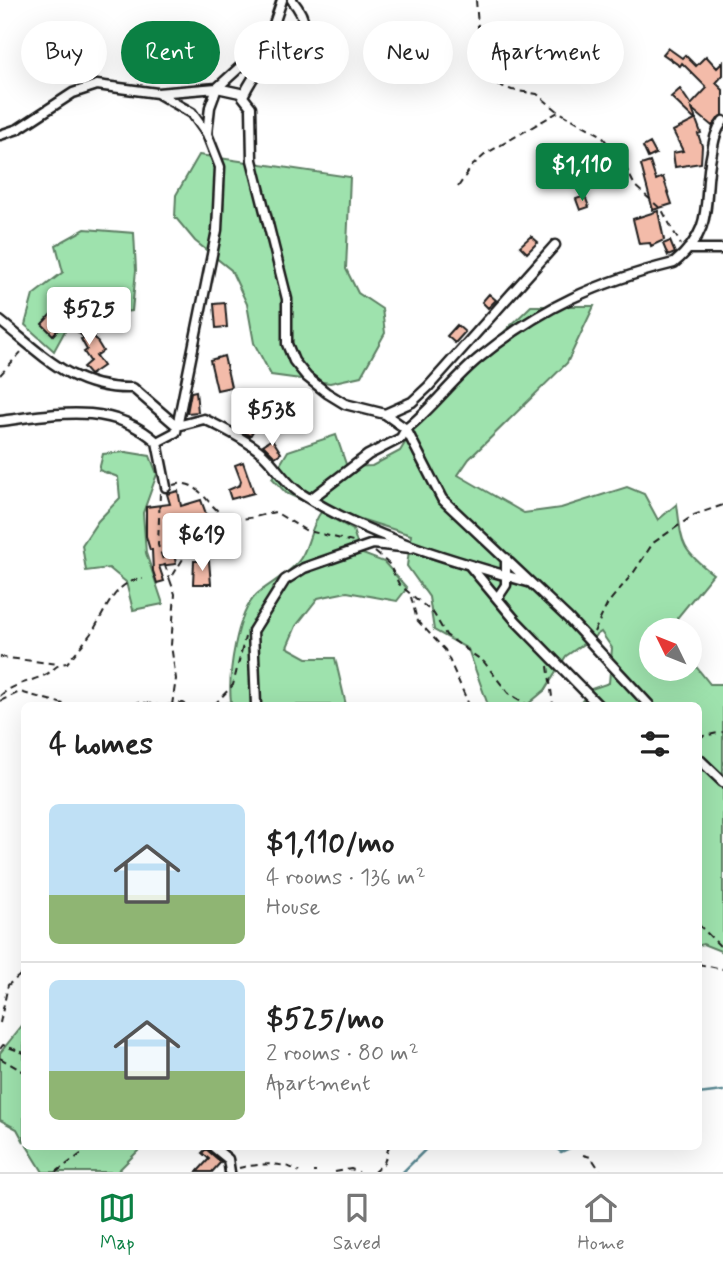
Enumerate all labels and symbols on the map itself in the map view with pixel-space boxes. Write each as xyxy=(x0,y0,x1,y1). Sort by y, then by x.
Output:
pin: $1,110 xyxy=(525,144,639,203)
pin: $525 xyxy=(48,288,130,347)
pin: $538 xyxy=(231,388,313,448)
pin: $619 xyxy=(161,514,243,573)
north arrow xyxy=(639,618,702,681)

